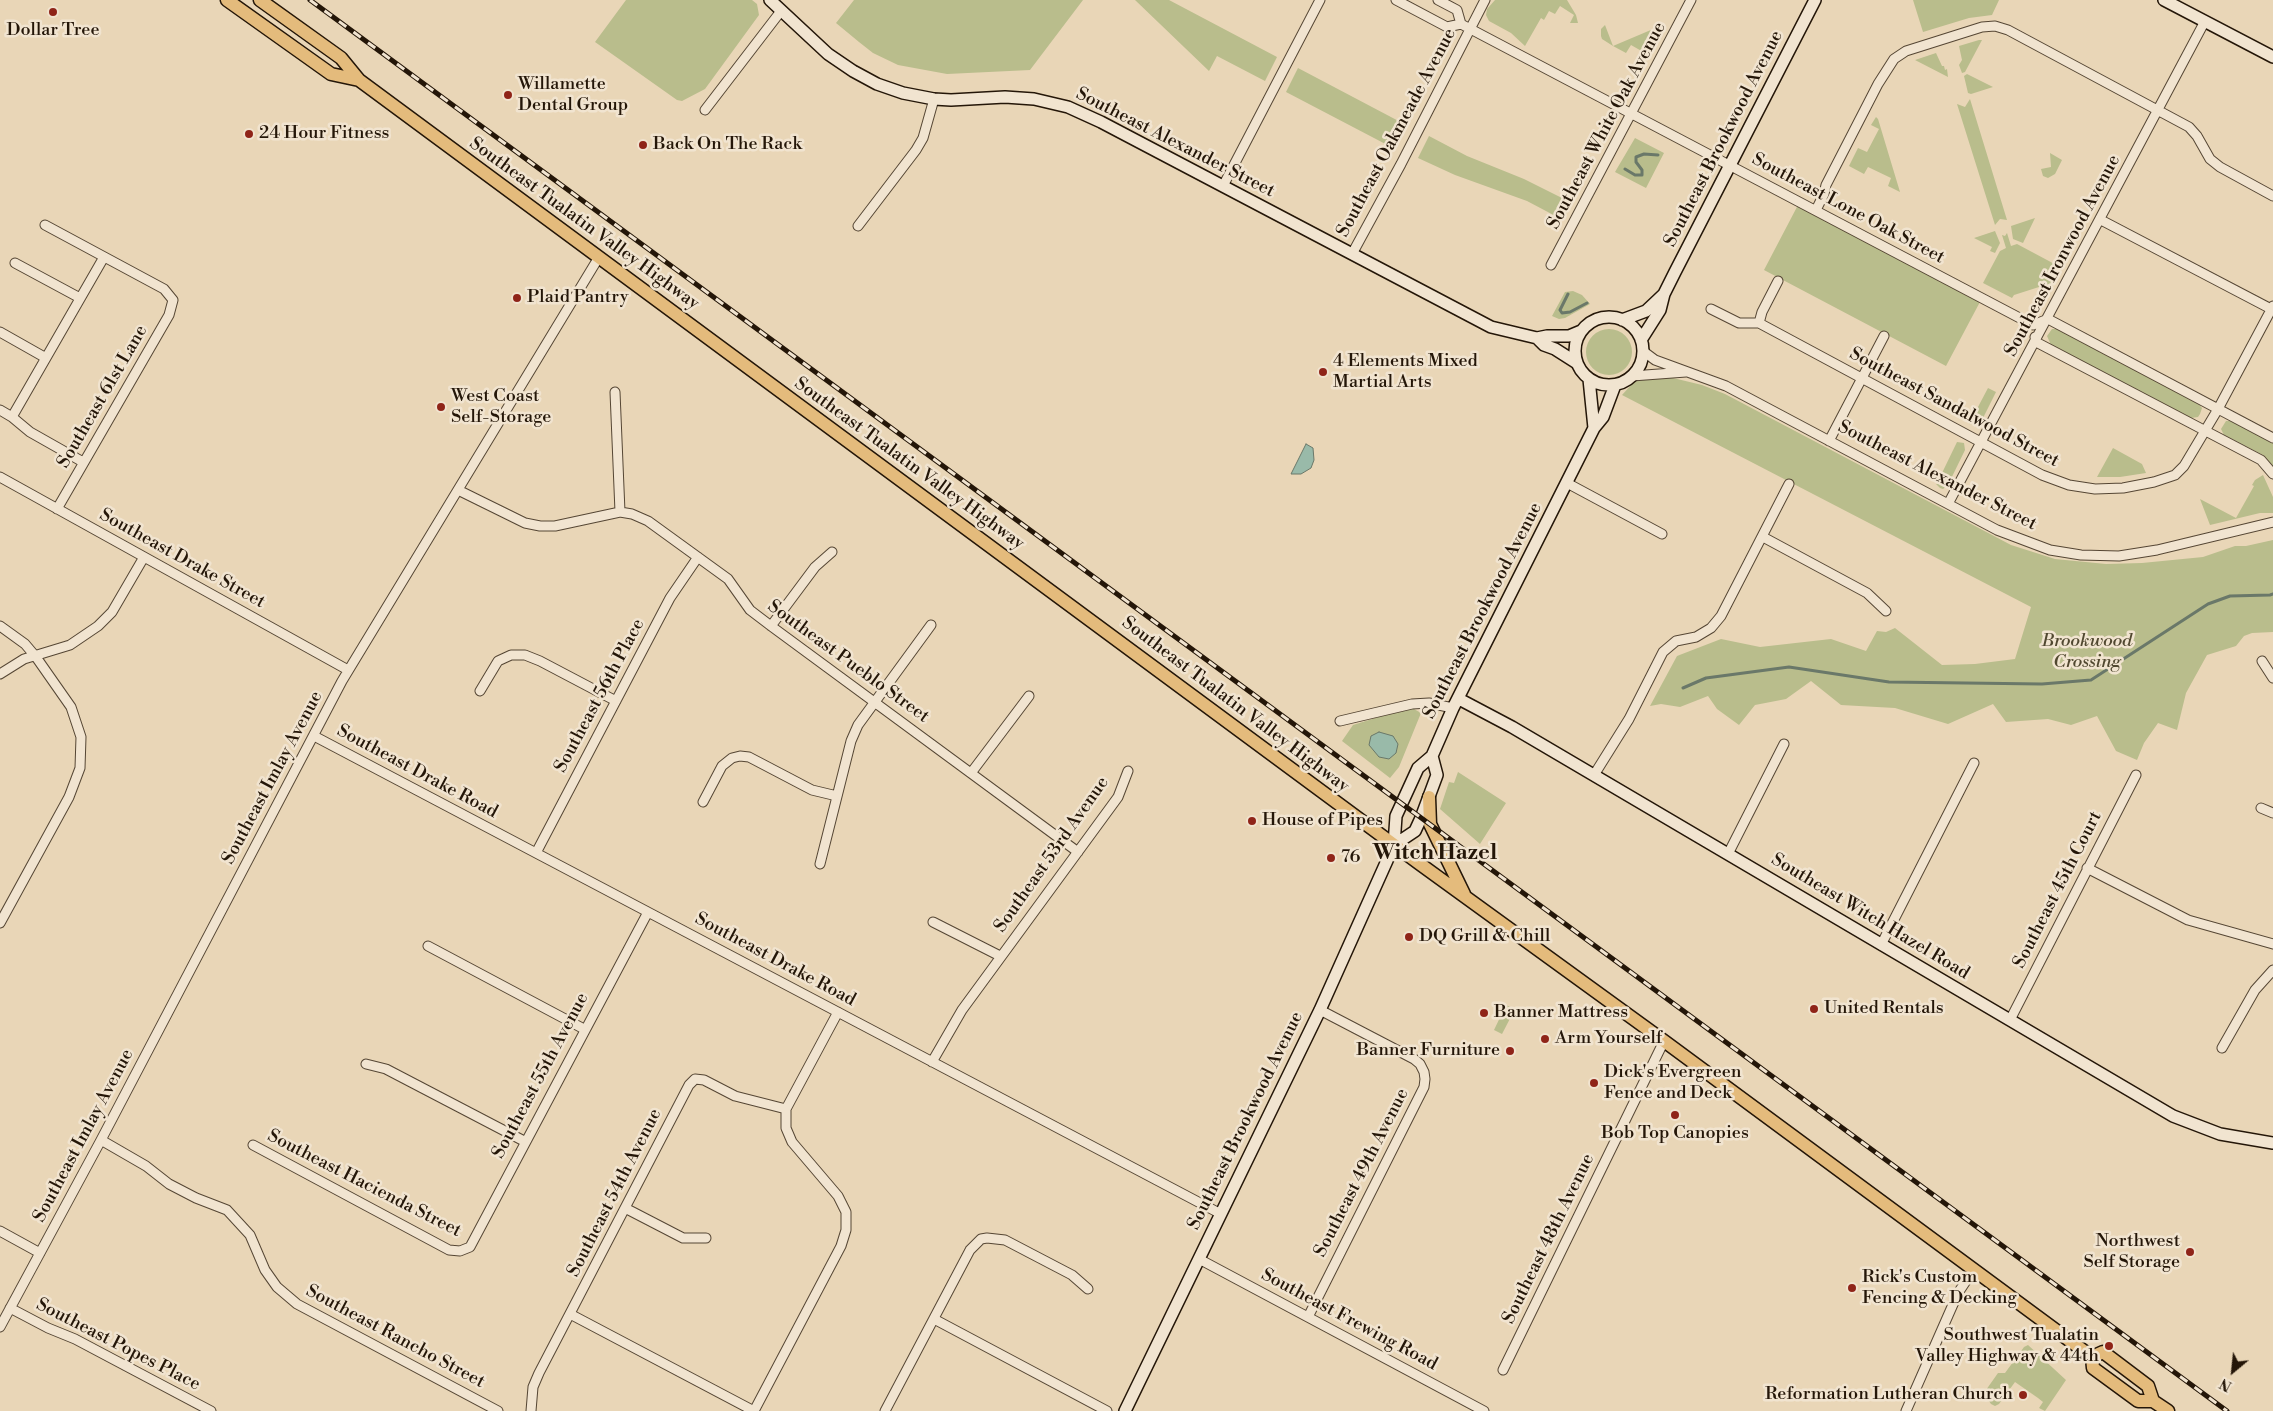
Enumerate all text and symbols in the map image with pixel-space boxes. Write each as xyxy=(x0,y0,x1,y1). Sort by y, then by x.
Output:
marker: Dollar Tree xyxy=(47,6,59,18)
street label: Southeast White Oak Avenue xyxy=(1543,19,1671,233)
place label: Dollar Tree xyxy=(6,20,100,42)
street label: Southeast Oakmeade Avenue xyxy=(1333,25,1461,241)
street label: Southeast Brookwood Avenue xyxy=(1660,27,1788,251)
place label: Willamette Dental Group xyxy=(518,74,628,116)
street label: Southeast Alexander Street xyxy=(1072,83,1278,203)
marker: Willamette Dental Group xyxy=(502,89,514,101)
place label: 24 Hour Fitness xyxy=(259,123,389,145)
marker: 24 Hour Fitness xyxy=(243,128,255,140)
street label: Southeast Tualatin Valley Highway xyxy=(465,133,703,315)
place label: Back On The Rack xyxy=(653,134,802,156)
marker: Back On The Rack xyxy=(637,139,649,151)
street label: Southeast Lone Oak Street xyxy=(1748,149,1948,269)
street label: Southeast Ironwood Avenue xyxy=(2001,151,2125,361)
place label: Plaid Pantry xyxy=(527,287,628,309)
marker: Plaid Pantry xyxy=(511,292,523,304)
street label: Southeast 61st Lane xyxy=(53,322,153,472)
street label: Southeast Sandalwood Street xyxy=(1845,343,2063,473)
place label: 4 Elements Mixed Martial Arts xyxy=(1333,351,1478,394)
marker: 4 Elements Mixed Martial Arts xyxy=(1317,366,1329,378)
street label: Southeast Tualatin Valley Highway xyxy=(790,373,1028,555)
place label: West Coast Self-Storage xyxy=(451,386,551,428)
marker: West Coast Self-Storage xyxy=(435,401,447,413)
street label: Southeast Alexander Street xyxy=(1834,416,2040,536)
street label: Southeast Brookwood Avenue xyxy=(1419,499,1547,723)
street label: Southeast Drake Street xyxy=(95,504,269,614)
street label: Southeast Pueblo Street xyxy=(763,596,933,728)
street label: Southeast Tualatin Valley Highway xyxy=(1117,612,1353,798)
street label: Southeast 56th Place xyxy=(550,615,650,777)
park label: Brookwood Crossing xyxy=(2042,631,2132,674)
street label: Southeast Imlay Avenue xyxy=(218,688,328,868)
street label: Southeast Drake Road xyxy=(333,720,501,824)
street label: Southeast 53rd Avenue xyxy=(990,773,1114,937)
street label: Southeast 45th Court xyxy=(2009,808,2107,972)
place label: House of Pipes xyxy=(1262,810,1383,832)
marker: House of Pipes xyxy=(1246,815,1258,827)
district label: Witch Hazel xyxy=(1373,841,1497,867)
place label: 76 xyxy=(1341,847,1360,869)
street label: Southeast Witch Hazel Road xyxy=(1767,849,1973,985)
marker: 76 xyxy=(1325,852,1337,864)
street label: Southeast Drake Road xyxy=(691,908,859,1012)
place label: DQ Grill & Chill xyxy=(1419,926,1550,948)
marker: DQ Grill & Chill xyxy=(1403,931,1415,943)
street label: Southeast 55th Avenue xyxy=(488,989,594,1163)
place label: United Rentals xyxy=(1824,998,1944,1020)
place label: Banner Mattress xyxy=(1494,1002,1628,1024)
marker: United Rentals xyxy=(1808,1003,1820,1015)
marker: Banner Mattress xyxy=(1478,1007,1490,1019)
street label: Southeast Brookwood Avenue xyxy=(1184,1008,1308,1234)
place label: Arm Yourself xyxy=(1555,1028,1662,1050)
marker: Arm Yourself xyxy=(1539,1033,1551,1045)
place label: Banner Furniture xyxy=(1356,1040,1500,1062)
marker: Banner Furniture xyxy=(1504,1045,1516,1057)
street label: Southeast Imlay Avenue xyxy=(29,1046,139,1226)
place label: Dick's Evergreen Fence and Deck xyxy=(1604,1062,1742,1104)
marker: Dick's Evergreen Fence and Deck xyxy=(1588,1077,1600,1089)
street label: Southeast 49th Avenue xyxy=(1310,1085,1414,1261)
street label: Southeast 54th Avenue xyxy=(563,1105,667,1281)
marker: Bob Top Canopies xyxy=(1669,1109,1681,1121)
place label: Bob Top Canopies xyxy=(1601,1123,1749,1145)
street label: Southeast Hacienda Street xyxy=(263,1126,465,1242)
street label: Southeast 48th Avenue xyxy=(1498,1150,1600,1328)
place label: Northwest Self Storage xyxy=(2083,1231,2180,1274)
marker: Northwest Self Storage xyxy=(2184,1246,2196,1258)
street label: Southeast Frewing Road xyxy=(1257,1264,1441,1376)
place label: Rick's Custom Fencing & Decking xyxy=(1862,1267,2017,1310)
street label: Southeast Rancho Street xyxy=(302,1281,488,1393)
marker: Rick's Custom Fencing & Decking xyxy=(1846,1282,1858,1294)
street label: Southeast Popes Place xyxy=(32,1294,204,1396)
place label: Southwest Tualatin Valley Highway & 44th xyxy=(1915,1325,2099,1368)
marker: Southwest Tualatin Valley Highway & 44th xyxy=(2103,1340,2115,1352)
north arrow xyxy=(2208,1346,2258,1396)
text: N xyxy=(2217,1374,2235,1395)
place label: Reformation Lutheran Church xyxy=(1765,1384,2013,1406)
marker: Reformation Lutheran Church xyxy=(2017,1389,2029,1401)

